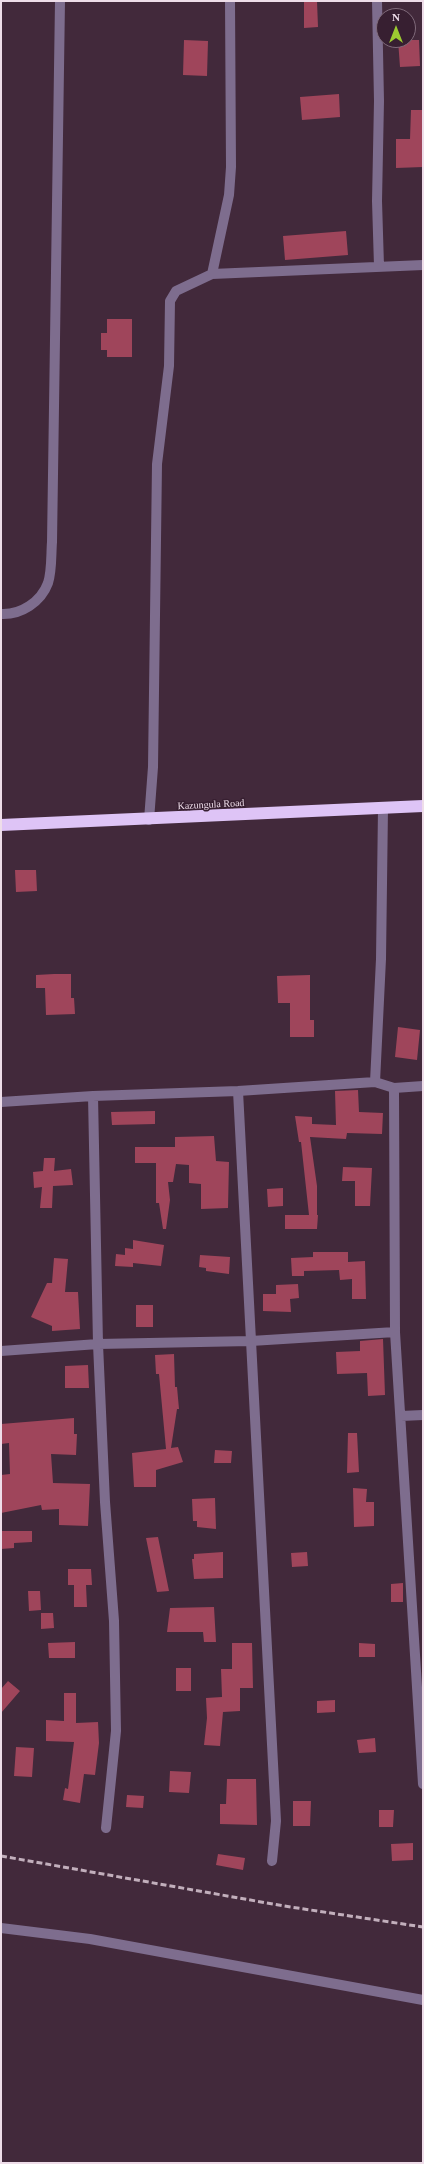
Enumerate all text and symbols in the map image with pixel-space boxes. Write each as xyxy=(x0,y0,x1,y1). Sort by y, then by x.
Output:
north arrow xyxy=(376,8,416,48)
text: N xyxy=(392,11,400,23)
street label: Kazungula Road xyxy=(177,797,245,813)

